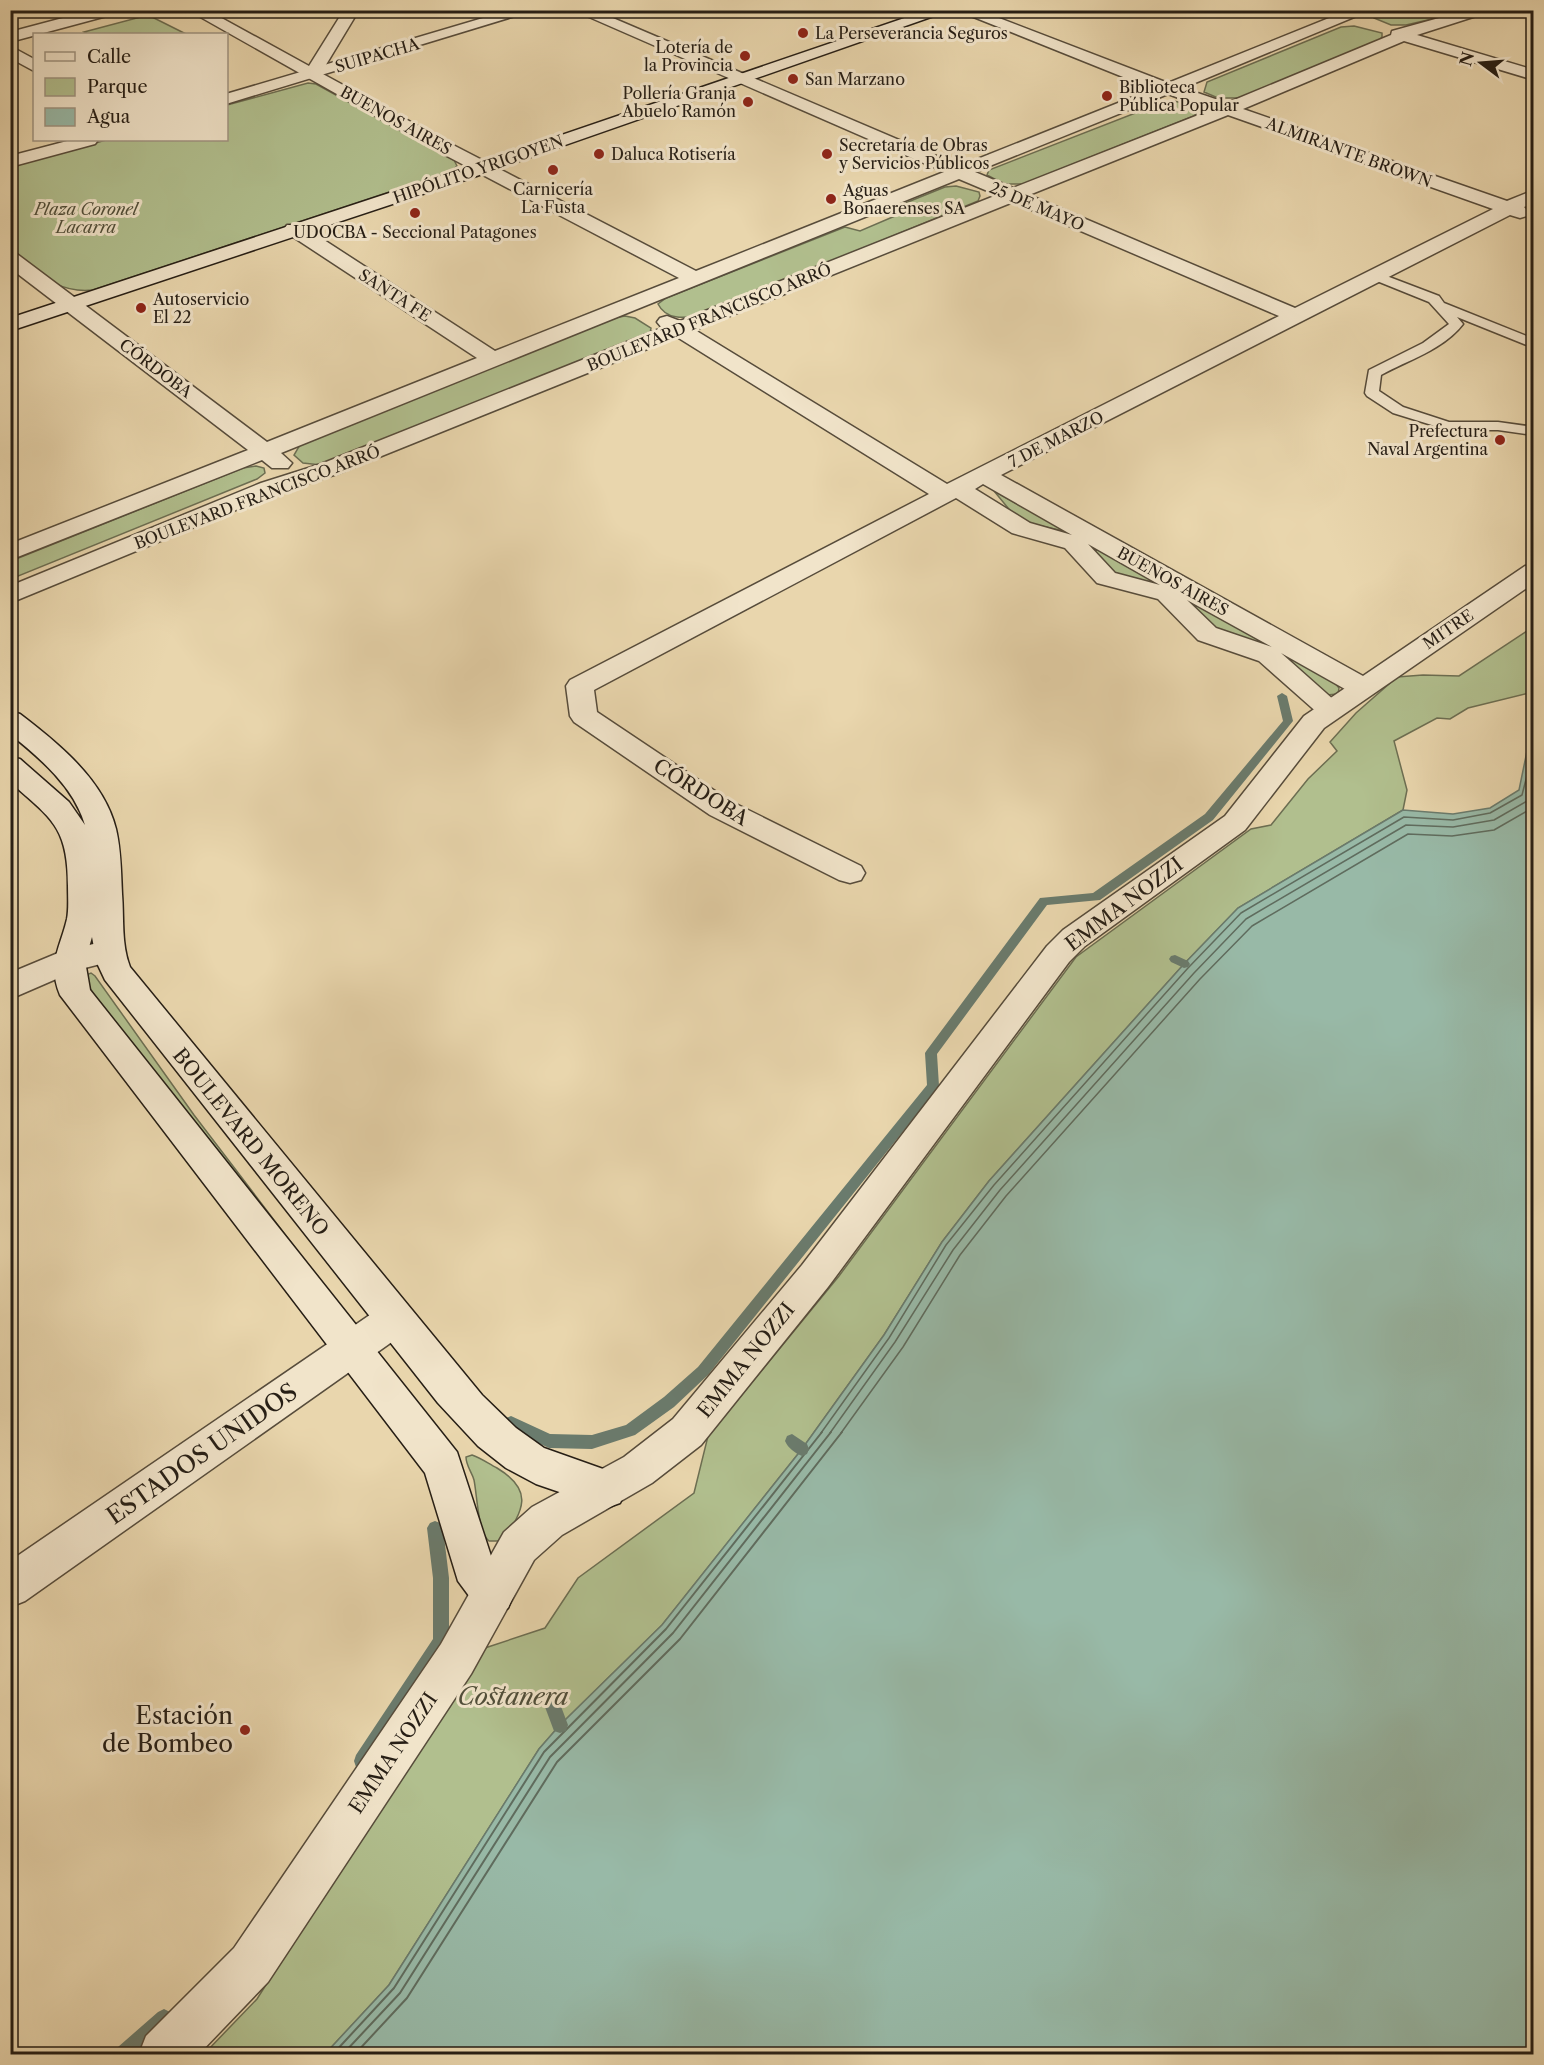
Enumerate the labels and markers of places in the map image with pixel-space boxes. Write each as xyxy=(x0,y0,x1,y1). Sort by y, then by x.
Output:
place label: La Perseverancia Seguros xyxy=(815,23,1008,43)
marker: La Perseverancia Seguros xyxy=(796,26,810,40)
place label: Lotería de la Provincia xyxy=(644,37,734,75)
marker: Lotería de la Provincia xyxy=(738,49,752,63)
place label: San Marzano xyxy=(805,69,905,89)
marker: San Marzano xyxy=(786,72,800,86)
place label: Biblioteca Pública Popular xyxy=(1119,77,1239,115)
place label: Pollería Granja Abuelo Ramón xyxy=(621,83,737,121)
marker: Biblioteca Pública Popular xyxy=(1100,89,1114,103)
marker: Pollería Granja Abuelo Ramón xyxy=(741,95,755,109)
place label: Secretaría de Obras y Servicios Públicos xyxy=(838,135,989,173)
place label: Daluca Rotisería xyxy=(611,144,736,164)
marker: Daluca Rotisería xyxy=(592,147,606,161)
marker: Secretaría de Obras y Servicios Públicos xyxy=(820,147,834,161)
marker: Carnicería La Fusta xyxy=(546,163,560,177)
place label: Carnicería La Fusta xyxy=(513,179,593,217)
place label: Aguas Bonaerenses SA xyxy=(842,180,966,218)
marker: Aguas Bonaerenses SA xyxy=(824,192,838,206)
marker: UDOCBA - Seccional Patagones xyxy=(408,206,422,220)
place label: UDOCBA - Seccional Patagones xyxy=(293,222,537,242)
place label: Autoservicio El 22 xyxy=(152,289,249,327)
marker: Autoservicio El 22 xyxy=(134,301,148,315)
place label: Prefectura Naval Argentina xyxy=(1367,421,1489,459)
marker: Prefectura Naval Argentina xyxy=(1493,433,1507,447)
place label: Estación de Bombeo xyxy=(102,1701,233,1758)
marker: Estación de Bombeo xyxy=(238,1723,252,1737)

